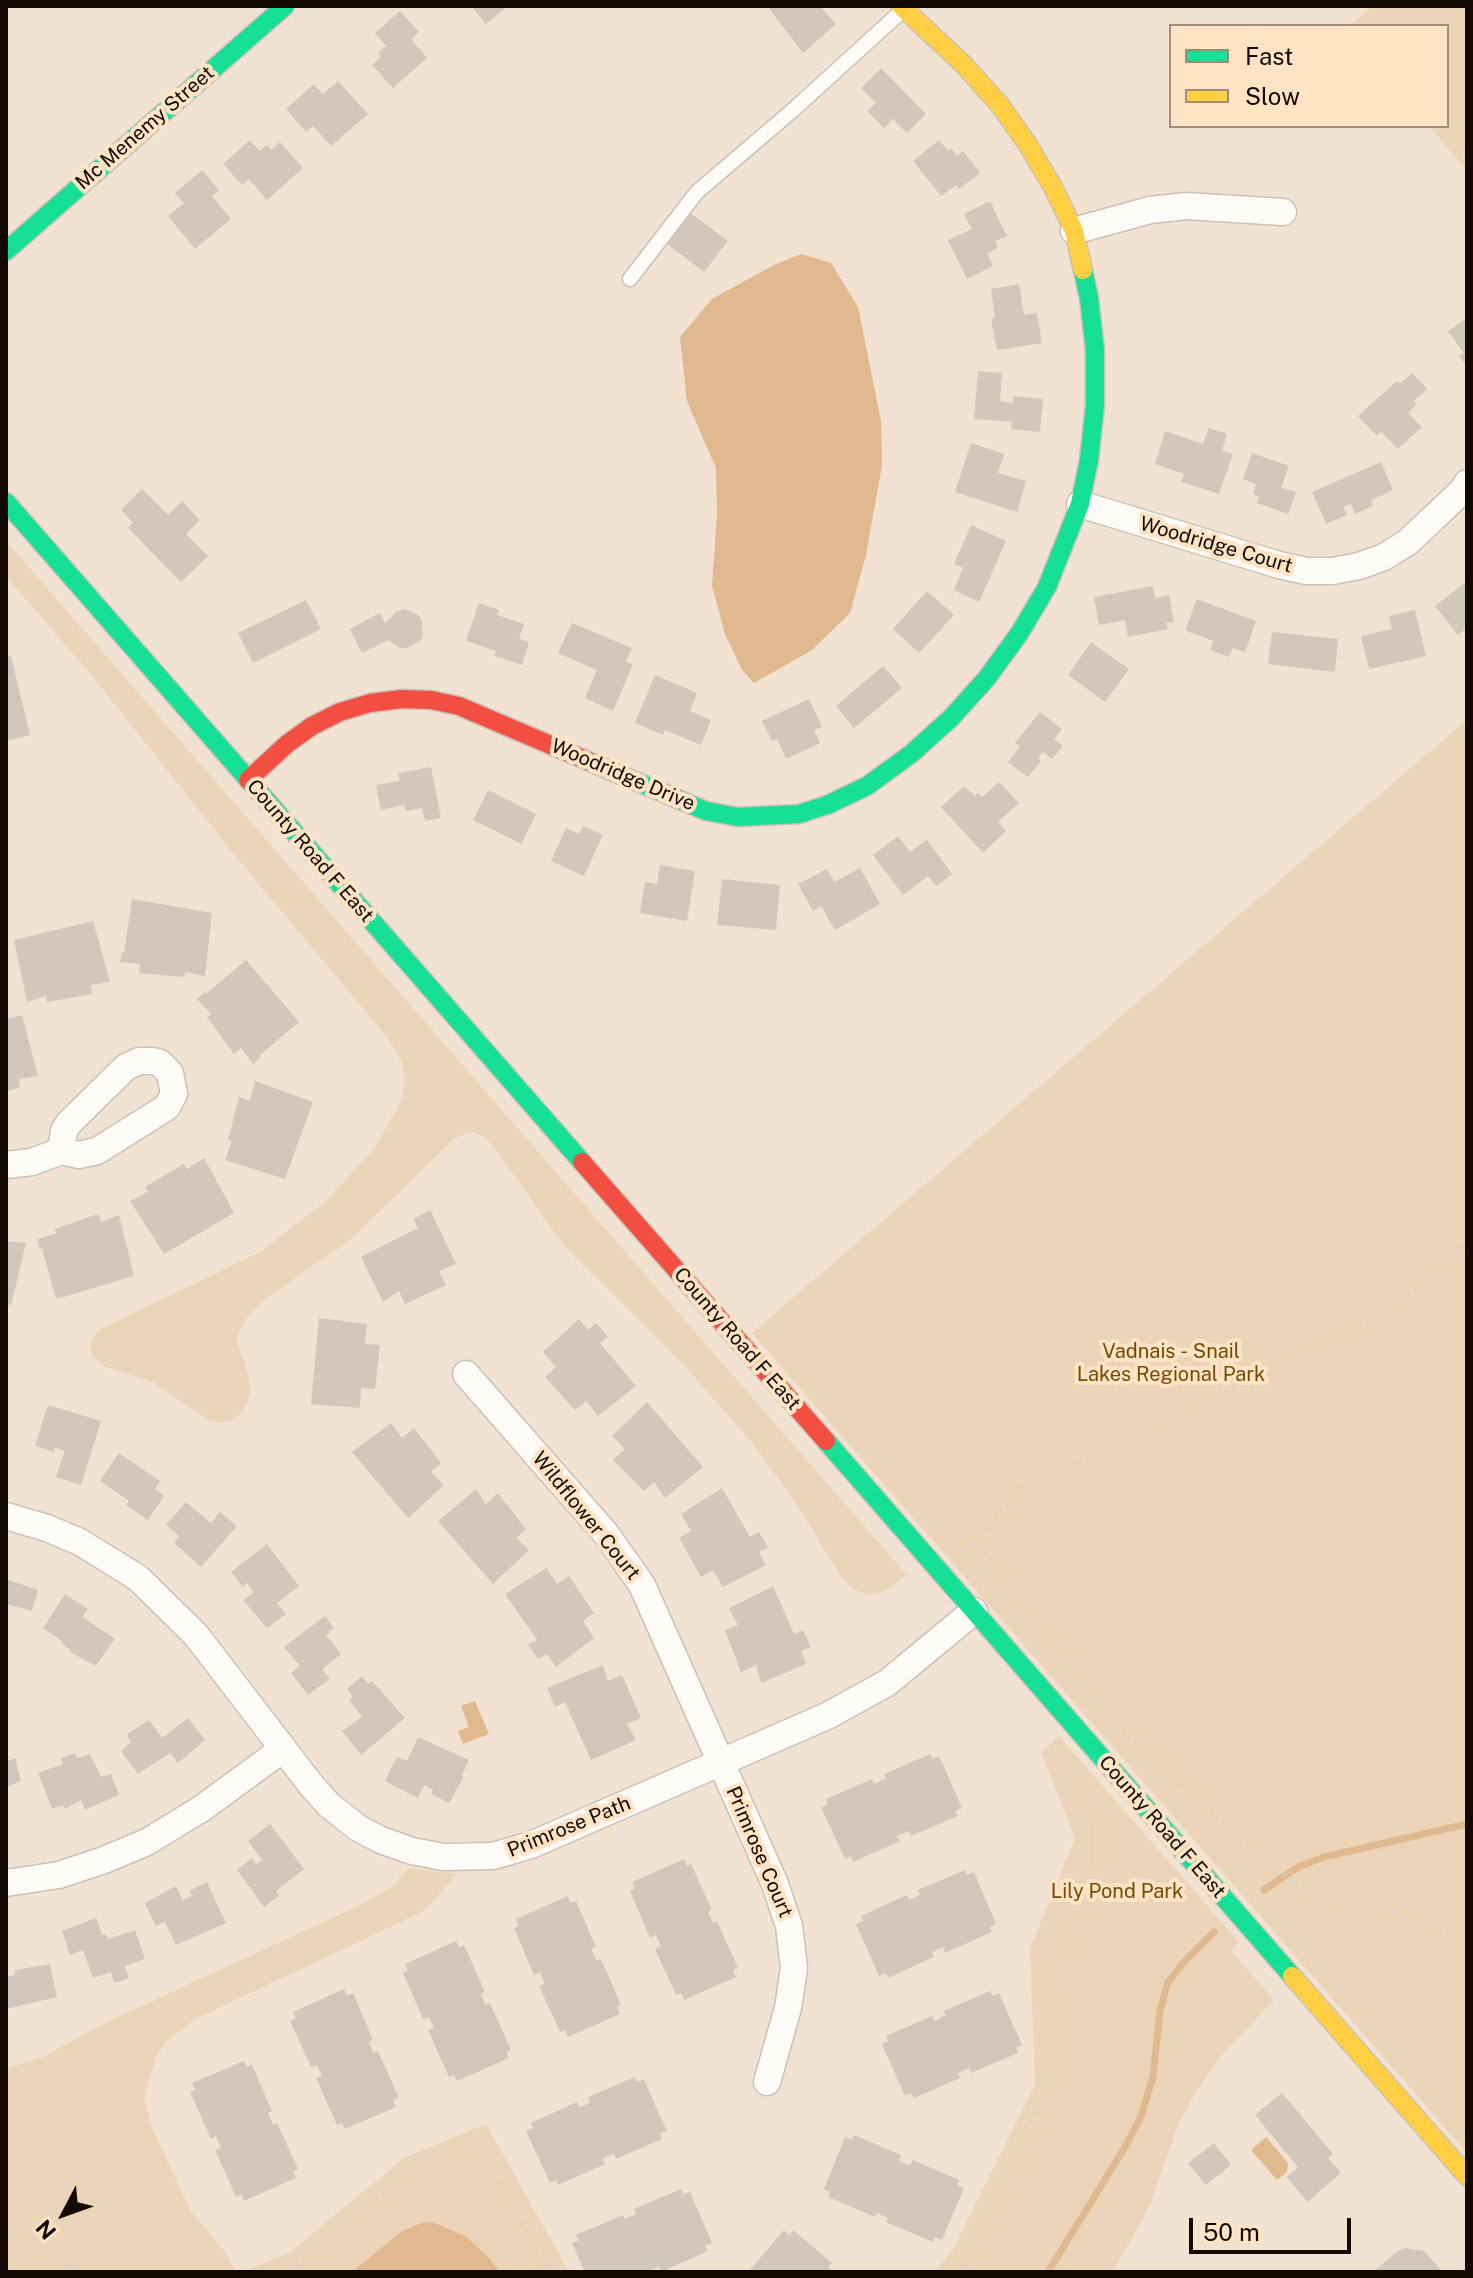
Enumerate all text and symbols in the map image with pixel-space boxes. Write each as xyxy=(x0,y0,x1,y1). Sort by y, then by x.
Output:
legend xyxy=(1169,24,1449,128)
text: Fast xyxy=(1245,42,1293,70)
street label: Mc Menemy Street xyxy=(71,61,219,195)
text: Slow xyxy=(1245,82,1300,110)
street label: Woodridge Court xyxy=(1137,512,1295,578)
street label: Woodridge Drive xyxy=(548,734,698,816)
street label: County Road F East xyxy=(242,775,378,927)
street label: County Road F East xyxy=(669,1263,805,1415)
park label: Vadnais - Snail Lakes Regional Park xyxy=(1077,1340,1265,1387)
street label: Wildflower Court xyxy=(527,1447,645,1585)
street label: County Road F East xyxy=(1094,1751,1230,1903)
street label: Primrose Court xyxy=(721,1783,797,1921)
street label: Primrose Path xyxy=(504,1791,634,1863)
park label: Lily Pond Park xyxy=(1051,1880,1183,1904)
north arrow xyxy=(24,2174,104,2254)
scale bar xyxy=(1193,2202,1355,2252)
text: N xyxy=(30,2215,61,2245)
text: 50 m xyxy=(1203,2218,1260,2246)

